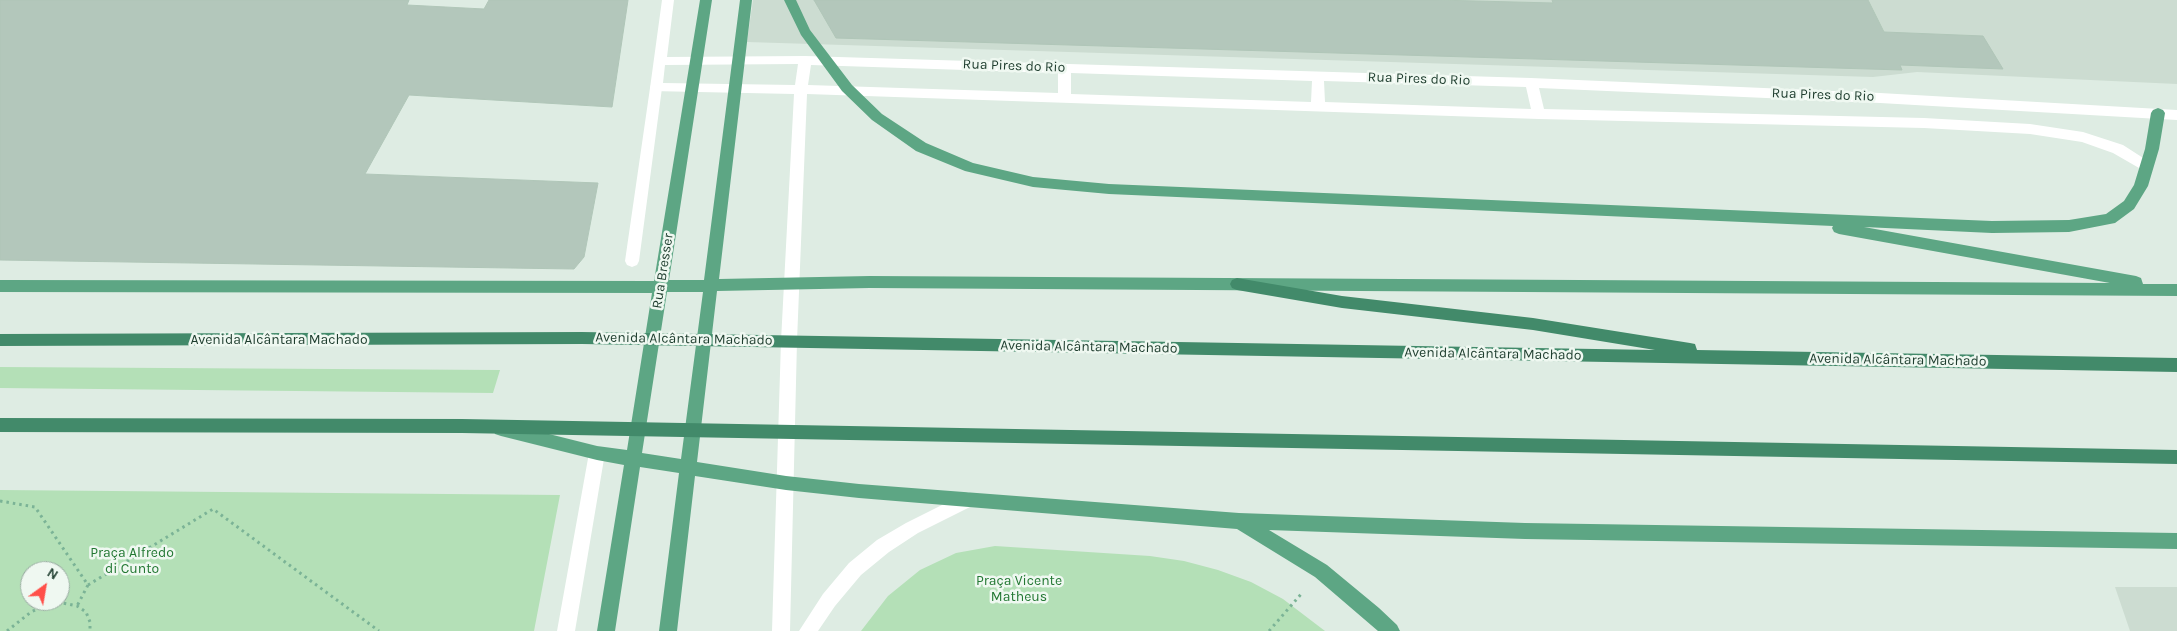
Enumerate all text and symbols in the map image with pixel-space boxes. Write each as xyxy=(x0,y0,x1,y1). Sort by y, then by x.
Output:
street label: Rua Pires do Rio xyxy=(962,56,1066,76)
street label: Rua Pires do Rio xyxy=(1367,69,1471,89)
street label: Rua Pires do Rio xyxy=(1771,85,1875,105)
street label: Rua Bresser xyxy=(649,232,677,310)
street label: Avenida Alcântara Machado xyxy=(595,329,773,349)
street label: Avenida Alcântara Machado xyxy=(190,332,368,348)
street label: Avenida Alcântara Machado xyxy=(1000,337,1178,357)
street label: Avenida Alcântara Machado xyxy=(1404,344,1582,364)
street label: Avenida Alcântara Machado xyxy=(1809,350,1987,370)
park label: Praça Alfredo di Cunto xyxy=(90,545,174,578)
north arrow xyxy=(20,561,70,611)
text: N xyxy=(44,564,61,584)
park label: Praça Vicente Matheus xyxy=(976,573,1062,606)

